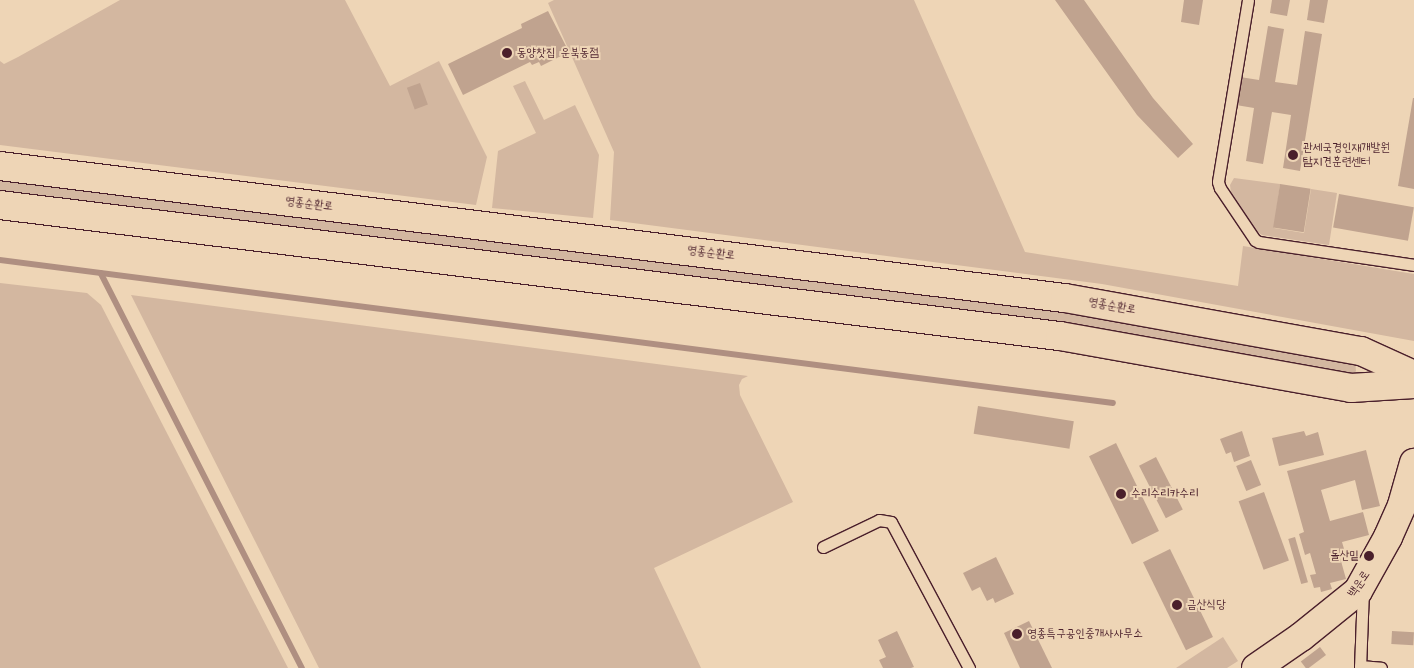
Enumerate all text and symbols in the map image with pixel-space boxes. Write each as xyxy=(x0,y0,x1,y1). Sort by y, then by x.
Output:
place label: 동양찻집 운북동점 xyxy=(517,46,599,60)
marker: 동양찻집 운북동점 xyxy=(501,47,513,59)
place label: 관세국경인재개발원 탐지견훈련센터 xyxy=(1303,141,1390,169)
marker: 관세국경인재개발원 탐지견훈련센터 xyxy=(1287,149,1299,161)
street label: 영종순환로 xyxy=(284,194,334,214)
street label: 영종순환로 xyxy=(686,243,736,263)
street label: 영종순환로 xyxy=(1087,295,1137,317)
place label: 수리수리카수리 xyxy=(1131,487,1199,501)
marker: 수리수리카수리 xyxy=(1115,488,1127,500)
place label: 돌산밑 xyxy=(1330,549,1359,563)
marker: 돌산밑 xyxy=(1363,550,1375,562)
street label: 백운로 xyxy=(1345,568,1373,600)
place label: 금산식당 xyxy=(1187,598,1226,612)
marker: 금산식당 xyxy=(1171,599,1183,611)
place label: 영종특구공인중개사사무소 xyxy=(1027,627,1143,641)
marker: 영종특구공인중개사사무소 xyxy=(1011,628,1023,640)

